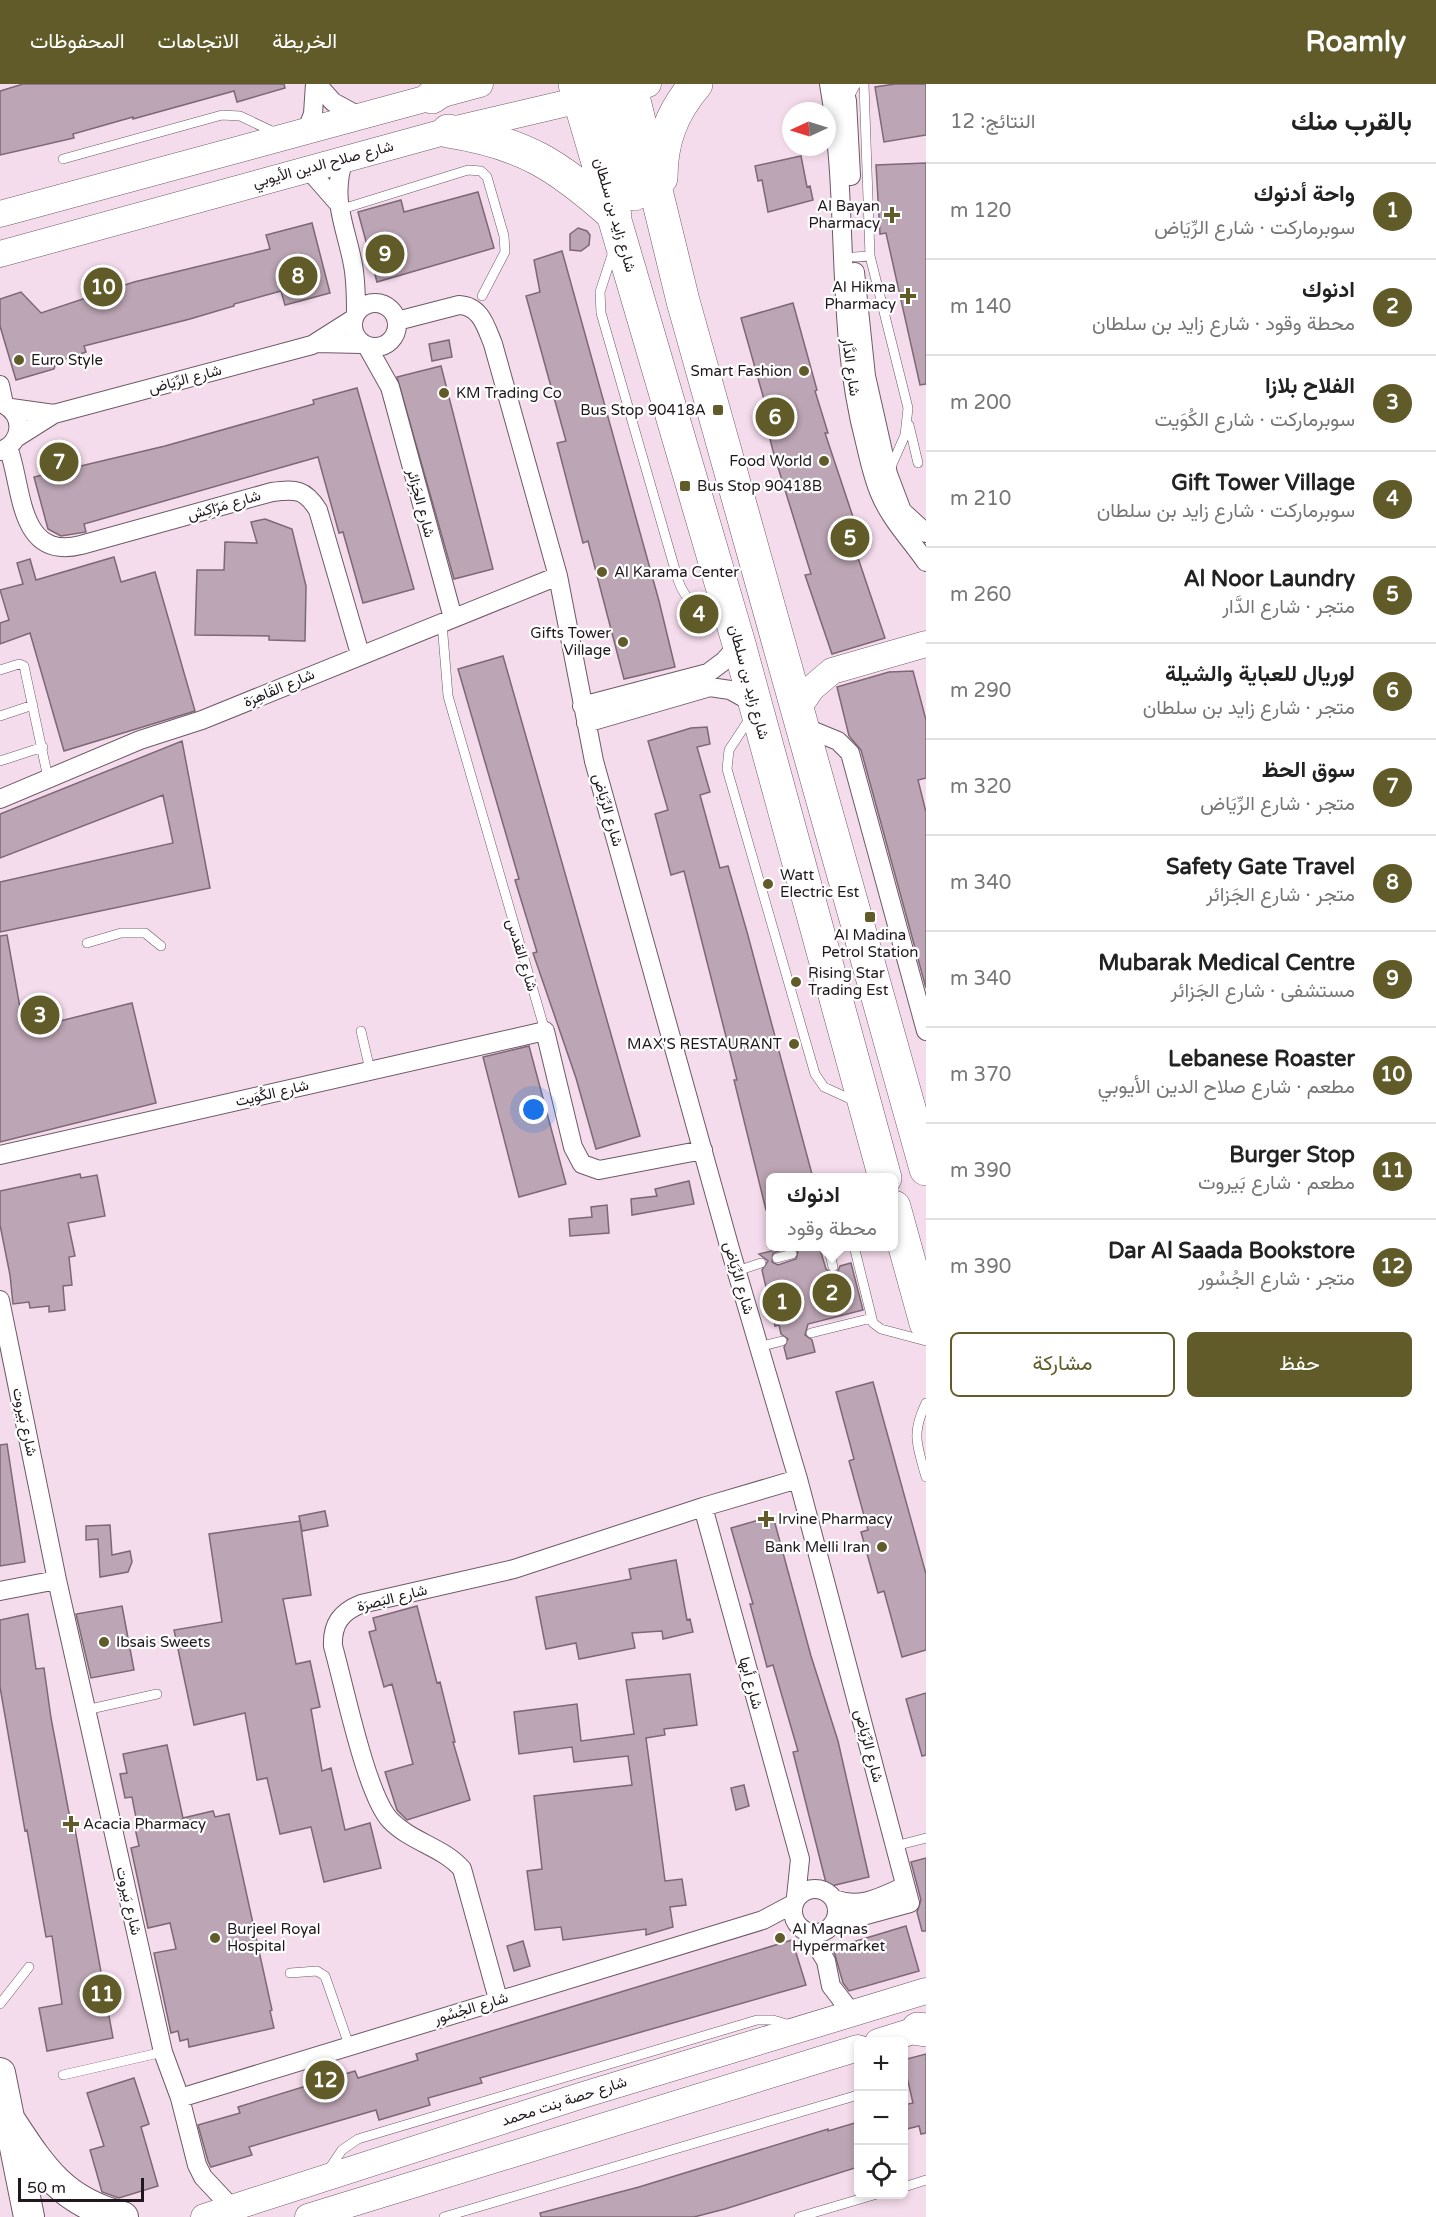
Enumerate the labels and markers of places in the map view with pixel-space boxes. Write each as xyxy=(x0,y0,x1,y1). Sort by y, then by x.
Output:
place label: Al Bayan Pharmacy xyxy=(808,197,880,232)
marker: Al Bayan Pharmacy xyxy=(885,208,899,222)
pin: 9 xyxy=(366,232,404,276)
pin: 8 xyxy=(278,254,318,298)
pin: 10 xyxy=(84,264,122,310)
place label: Al Hikma Pharmacy xyxy=(824,278,896,313)
marker: Al Hikma Pharmacy xyxy=(901,289,915,303)
place label: Euro Style xyxy=(31,351,103,369)
marker: Euro Style xyxy=(12,353,26,367)
place label: Smart Fashion xyxy=(691,362,792,380)
marker: Smart Fashion xyxy=(797,364,811,378)
place label: KM Trading Co xyxy=(456,384,562,402)
marker: KM Trading Co xyxy=(437,386,451,400)
pin: 6 xyxy=(756,394,794,440)
place label: Bus Stop 90418A xyxy=(580,401,706,419)
marker: Bus Stop 90418A xyxy=(711,403,725,417)
pin: 7 xyxy=(40,440,78,484)
place label: Food World xyxy=(729,452,812,470)
marker: Food World xyxy=(817,454,831,468)
place label: Bus Stop 90418B xyxy=(697,477,822,495)
marker: Bus Stop 90418B xyxy=(678,479,692,493)
pin: 5 xyxy=(830,516,870,560)
place label: Al Karama Center xyxy=(614,563,739,581)
marker: Al Karama Center xyxy=(595,565,609,579)
pin: 4 xyxy=(680,592,718,636)
place label: Gifts Tower Village xyxy=(530,624,611,659)
marker: Gifts Tower Village xyxy=(616,635,630,649)
place label: Watt Electric Est xyxy=(780,866,860,901)
marker: Watt Electric Est xyxy=(761,877,775,891)
marker: Al Madina Petrol Station xyxy=(863,910,877,924)
place label: Al Madina Petrol Station xyxy=(822,926,918,961)
place label: Rising Star Trading Est xyxy=(808,964,889,999)
marker: Rising Star Trading Est xyxy=(789,975,803,989)
pin: 3 xyxy=(20,992,60,1038)
place label: MAX'S RESTAURANT xyxy=(627,1035,782,1053)
marker: MAX'S RESTAURANT xyxy=(787,1037,801,1051)
pin: 2 xyxy=(812,1270,852,1316)
pin: 1 xyxy=(762,1280,802,1324)
place label: Irvine Pharmacy xyxy=(778,1510,893,1528)
marker: Irvine Pharmacy xyxy=(759,1512,773,1526)
place label: Bank Melli Iran xyxy=(765,1538,870,1556)
marker: Bank Melli Iran xyxy=(875,1540,889,1554)
place label: Ibsais Sweets xyxy=(116,1633,211,1651)
marker: Ibsais Sweets xyxy=(97,1635,111,1649)
place label: Acacia Pharmacy xyxy=(83,1815,206,1833)
marker: Acacia Pharmacy xyxy=(64,1817,78,1831)
place label: Burjeel Royal Hospital xyxy=(227,1920,320,1955)
place label: Al Maqnas Hypermarket xyxy=(792,1920,885,1955)
marker: Burjeel Royal Hospital xyxy=(208,1931,222,1945)
marker: Al Maqnas Hypermarket xyxy=(773,1931,787,1945)
pin: 11 xyxy=(82,1972,122,2016)
pin: 12 xyxy=(306,2058,344,2102)

